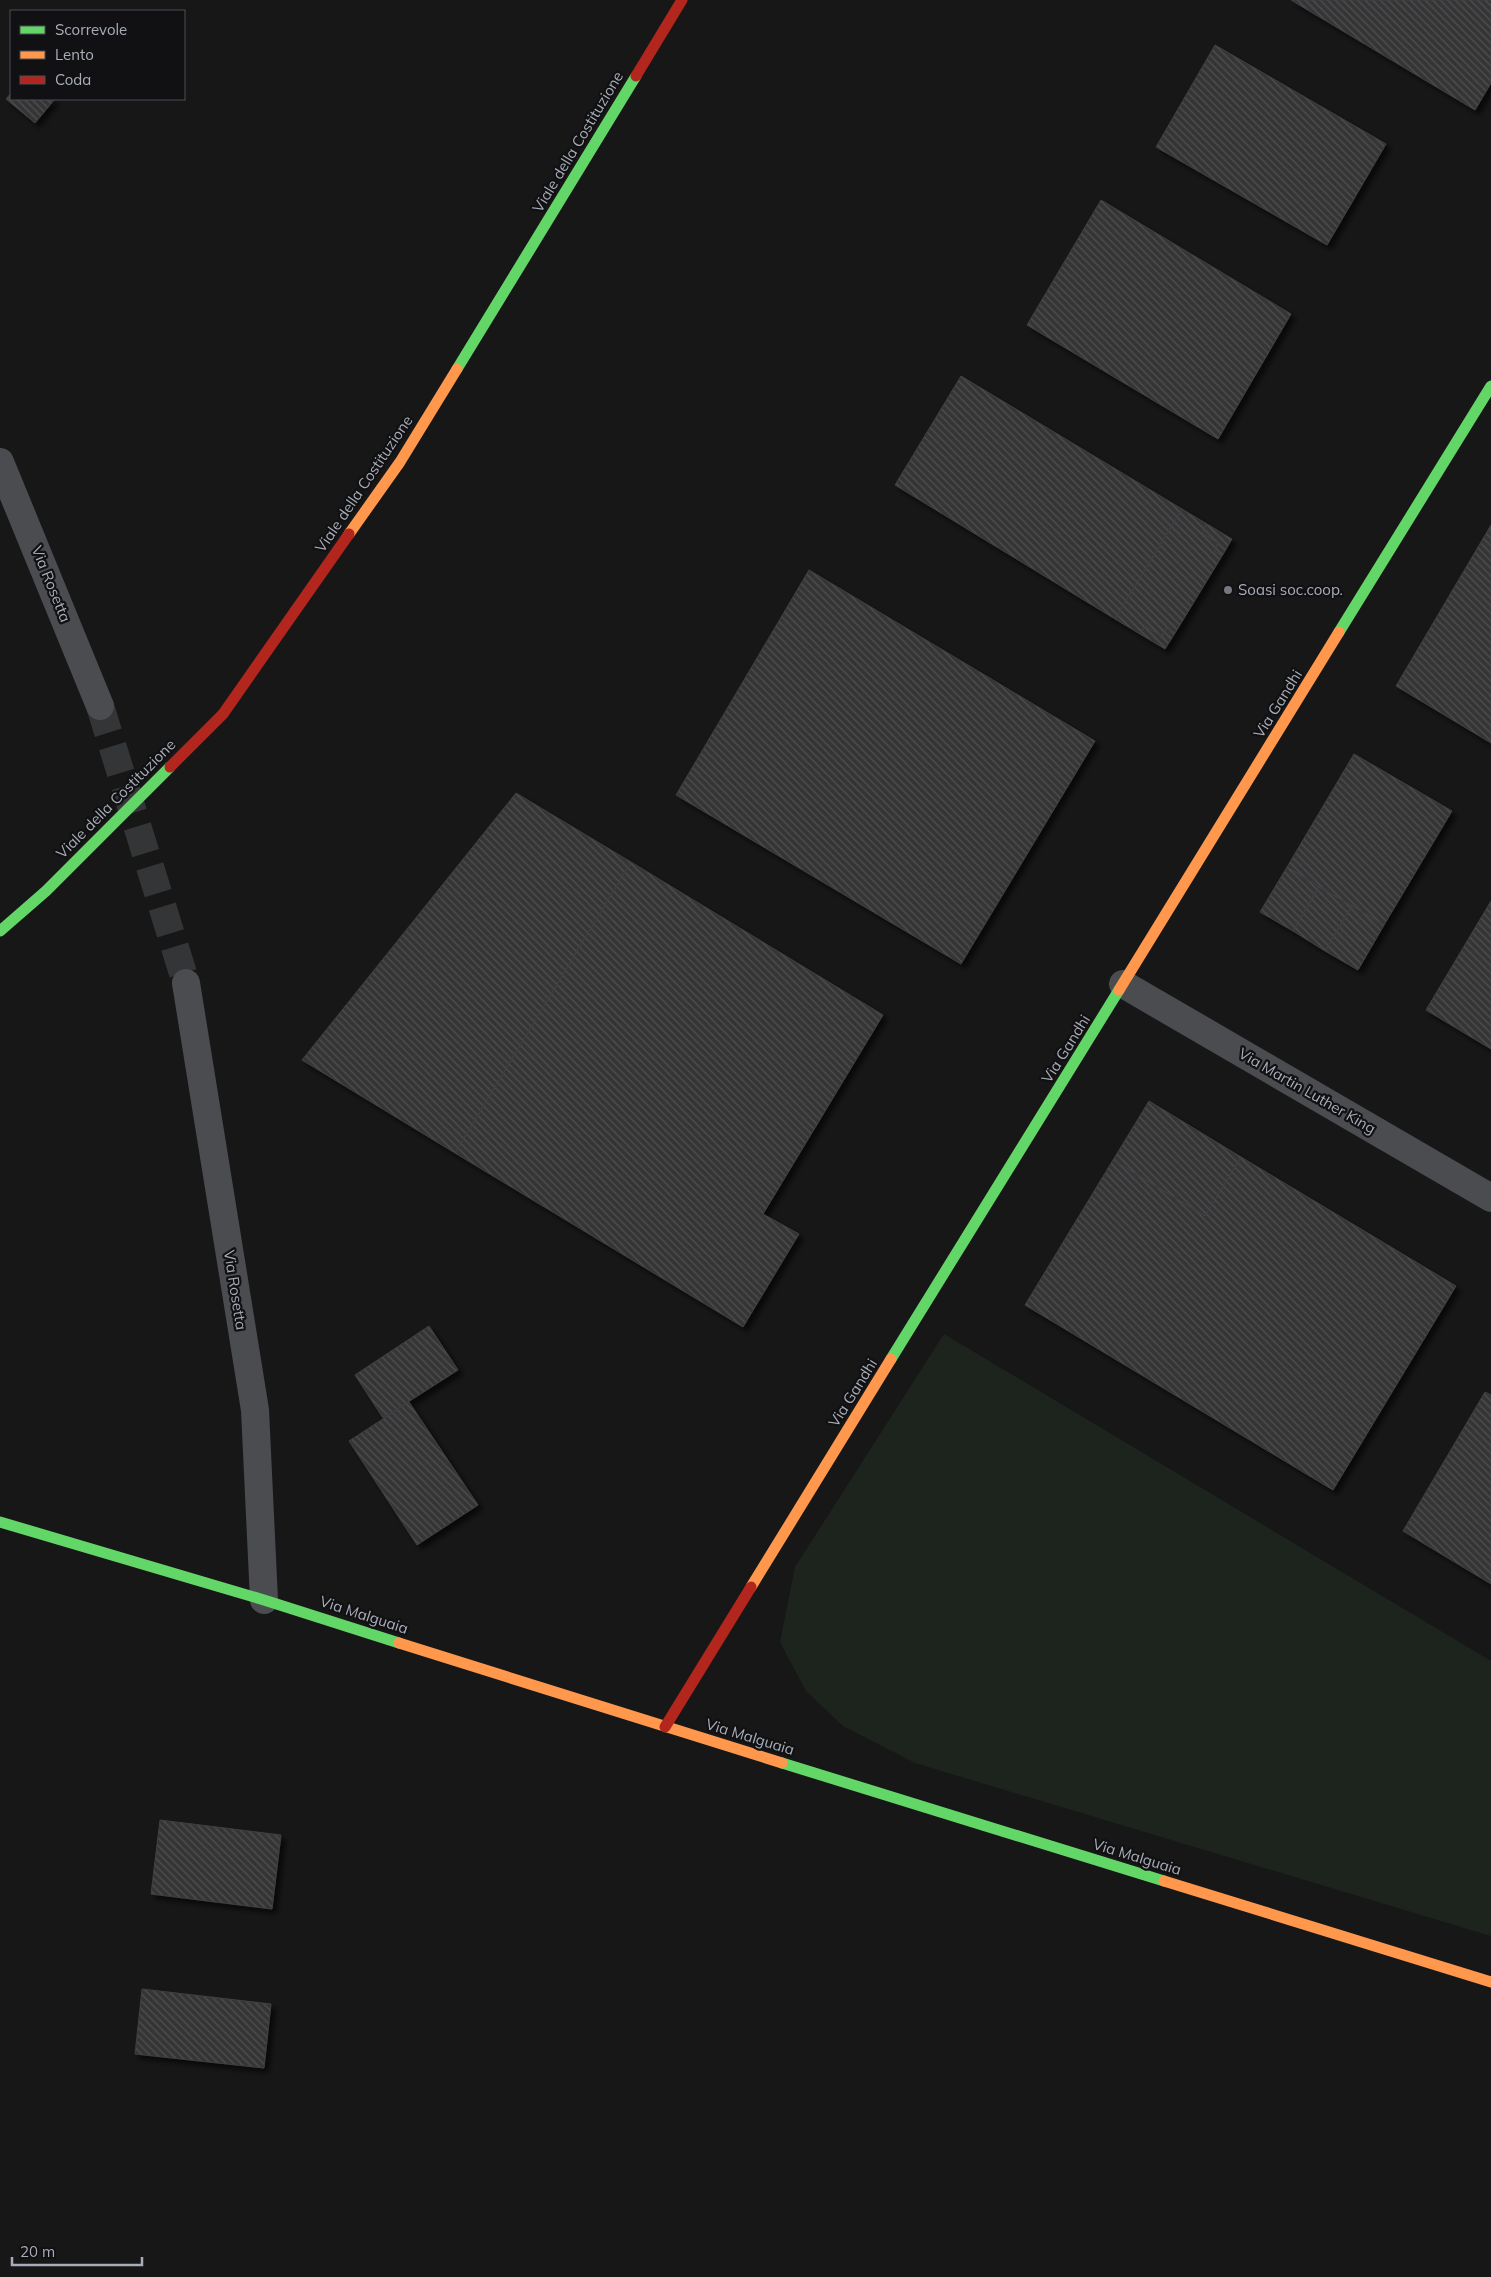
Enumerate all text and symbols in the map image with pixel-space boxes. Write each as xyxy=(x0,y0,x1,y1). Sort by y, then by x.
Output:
legend xyxy=(10,10,185,100)
text: Scorrevole xyxy=(55,20,127,39)
text: Lento xyxy=(55,45,94,64)
street label: Viale della Costituzione xyxy=(528,68,627,216)
text: Coda xyxy=(55,70,91,89)
street label: Viale della Costituzione xyxy=(311,412,417,556)
street label: Via Rosetta xyxy=(28,543,75,625)
place label: Soasi soc.coop. xyxy=(1238,580,1343,599)
marker: Soasi soc.coop. xyxy=(1222,584,1234,596)
street label: Via Gandhi xyxy=(1249,666,1306,741)
street label: Viale della Costituzione xyxy=(52,735,179,862)
street label: Via Gandhi xyxy=(1037,1011,1094,1086)
street label: Via Martin Luther King xyxy=(1235,1043,1379,1138)
street label: Via Rosetta xyxy=(220,1249,251,1331)
street label: Via Gandhi xyxy=(824,1355,881,1430)
street label: Via Malguaia xyxy=(318,1591,411,1638)
street label: Via Malguaia xyxy=(704,1714,797,1759)
street label: Via Malguaia xyxy=(1091,1834,1184,1879)
scale bar xyxy=(12,2234,142,2266)
text: 20 m xyxy=(20,2242,55,2261)

